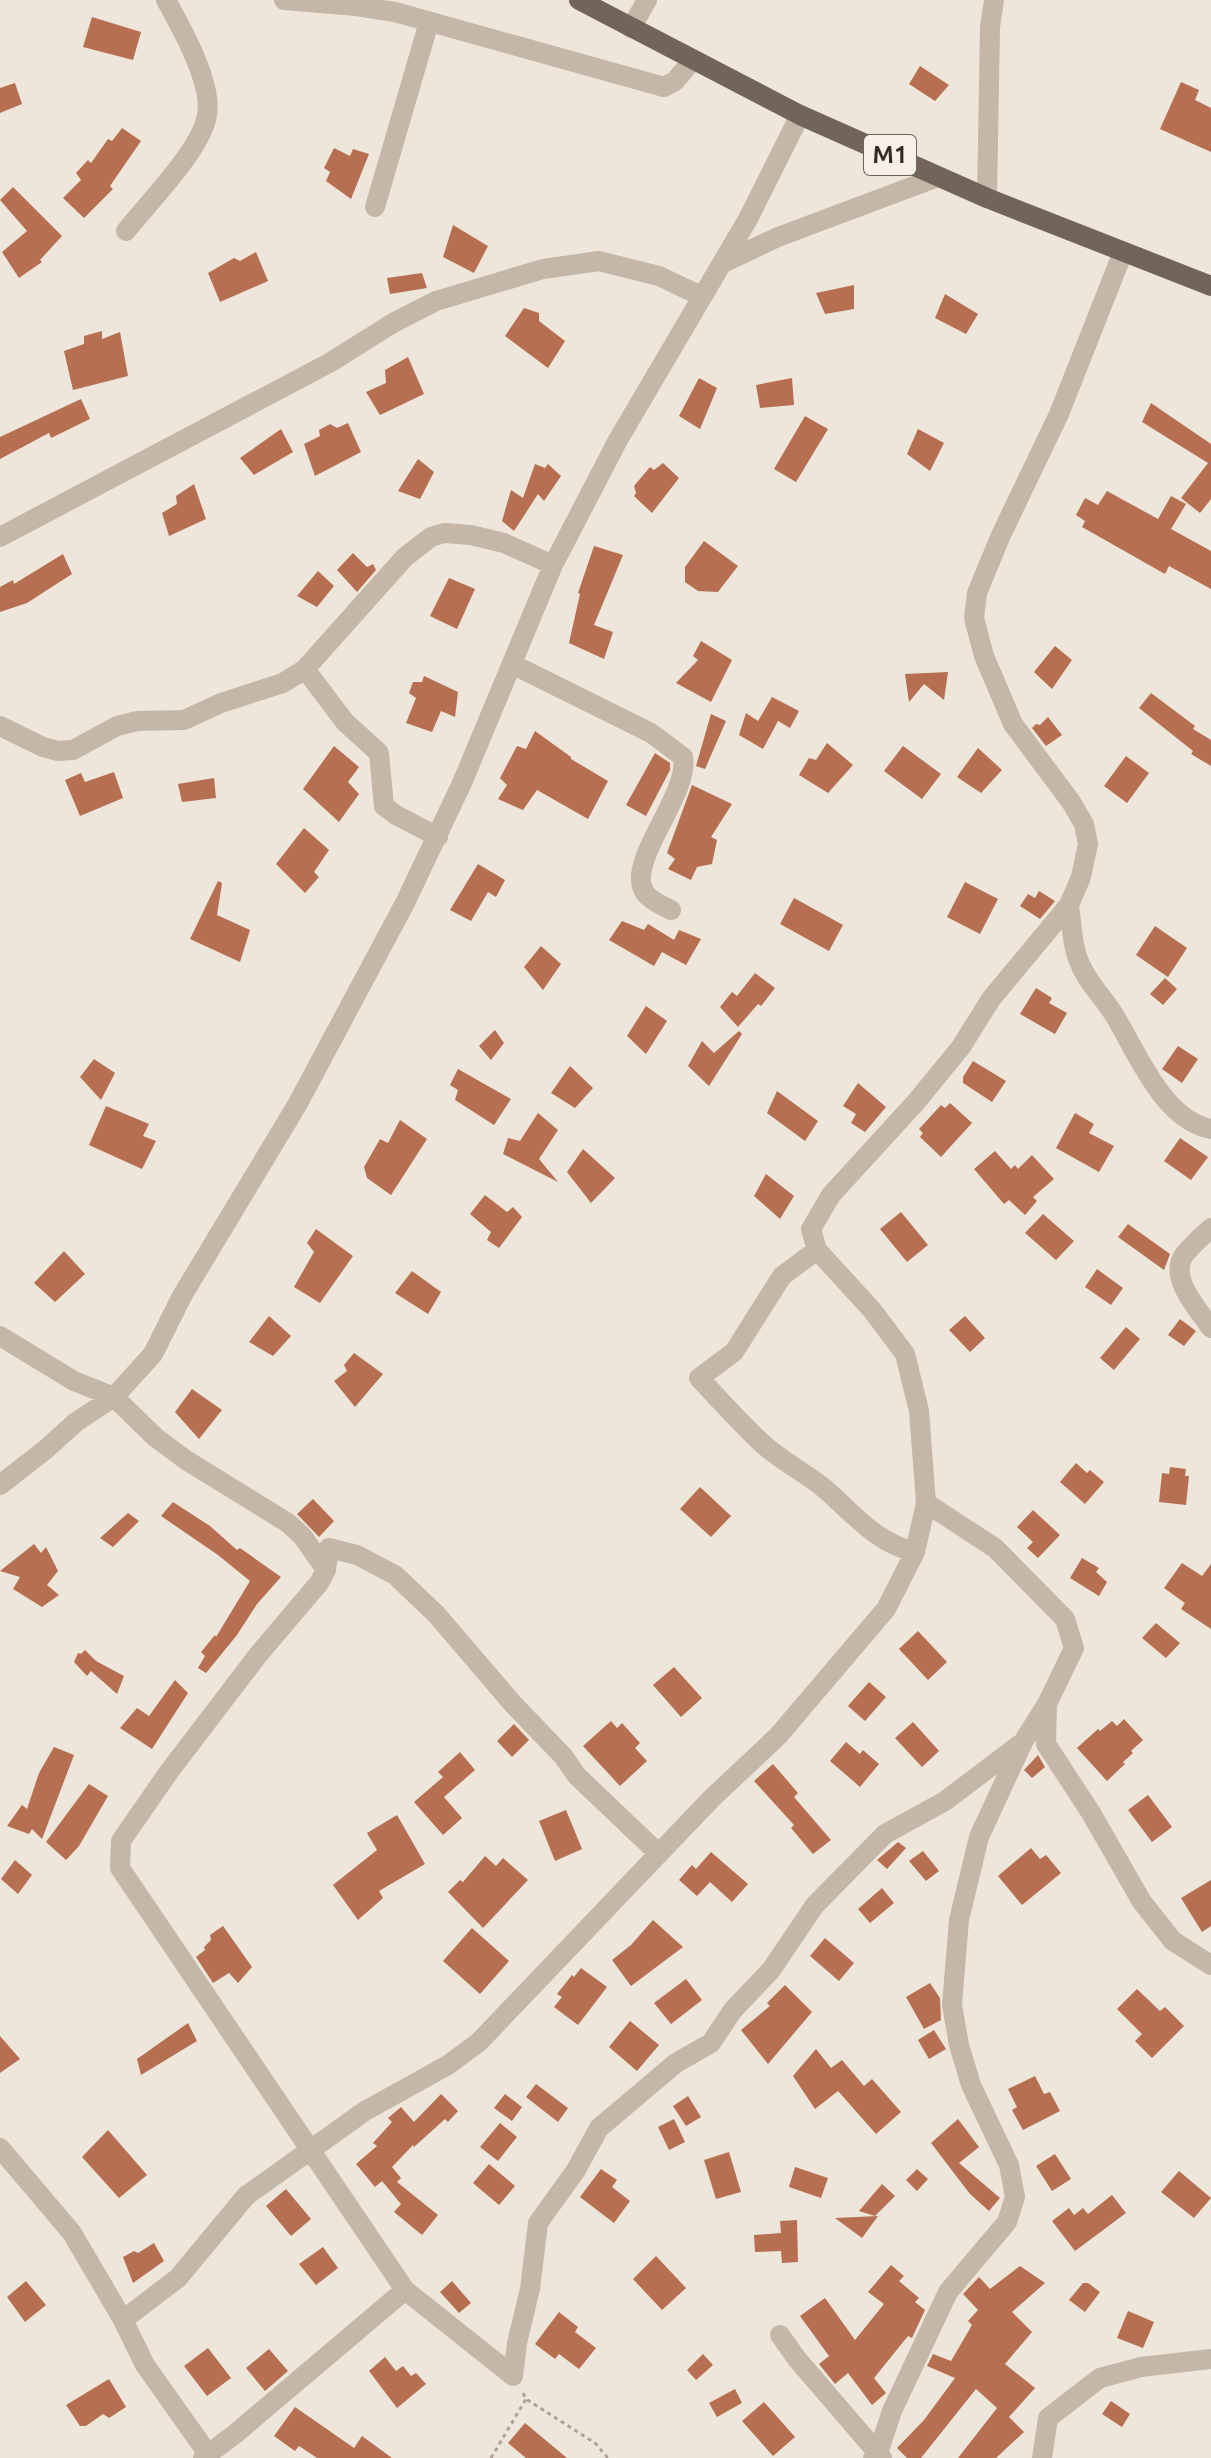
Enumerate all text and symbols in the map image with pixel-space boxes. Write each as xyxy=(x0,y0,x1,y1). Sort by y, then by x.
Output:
road number: M1 xyxy=(864,135,916,175)

